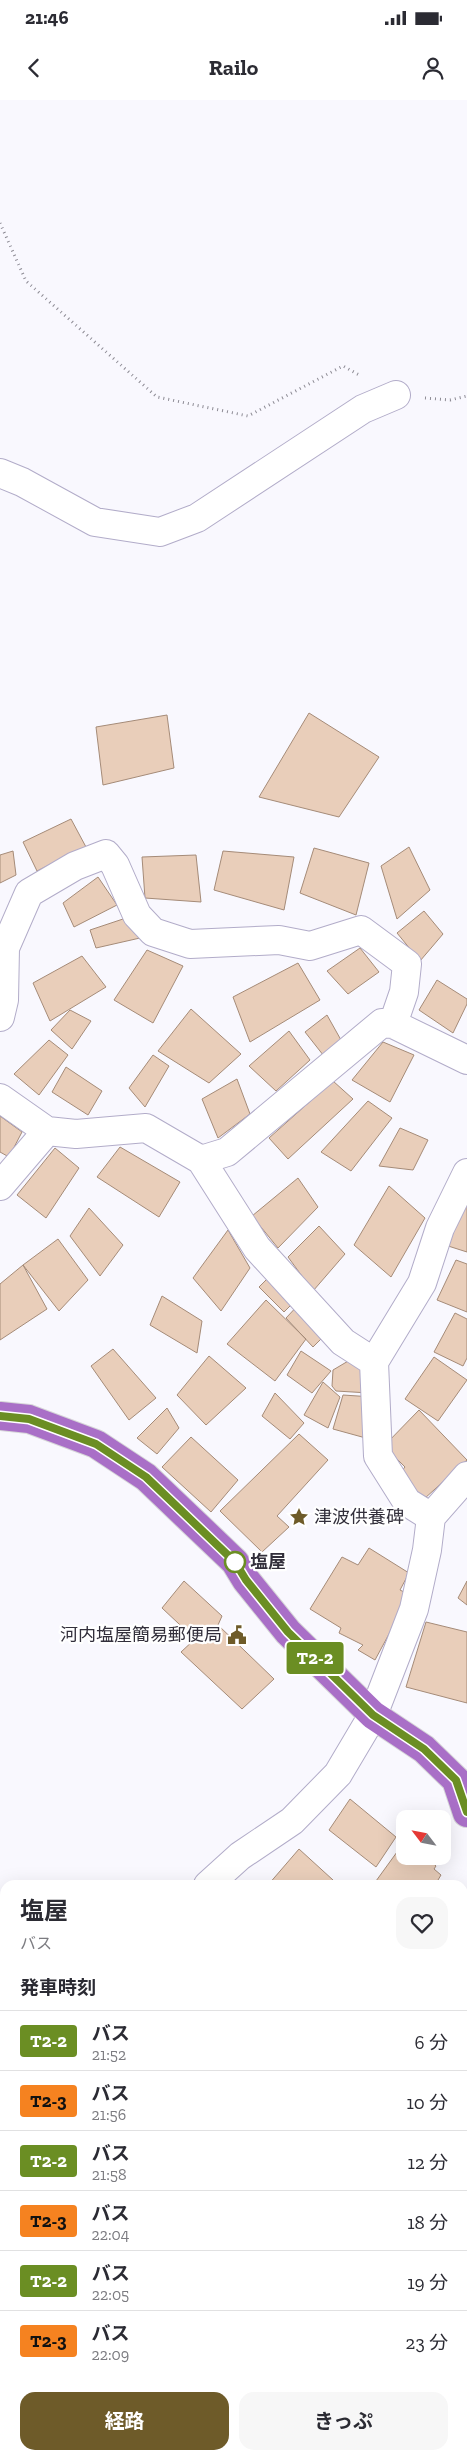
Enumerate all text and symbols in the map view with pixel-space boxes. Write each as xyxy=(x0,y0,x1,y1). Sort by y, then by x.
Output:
text: 21:46 xyxy=(25,6,69,29)
icon: back xyxy=(20,54,48,82)
text: Railo xyxy=(209,54,258,81)
icon: person xyxy=(419,54,447,82)
place icon: 津波供養碑 xyxy=(288,1506,310,1528)
place label: 津波供養碑 xyxy=(314,1506,404,1528)
marker: 塩屋 xyxy=(224,1551,246,1573)
place label: 塩屋 xyxy=(250,1551,286,1573)
place label: 河内塩屋簡易郵便局 xyxy=(60,1624,222,1646)
public building icon: 河内塩屋簡易郵便局 xyxy=(226,1624,248,1646)
line badge: T2-2 xyxy=(280,1642,350,1674)
text: T2-2 xyxy=(297,1647,333,1669)
north arrow xyxy=(396,1810,451,1865)
map controls xyxy=(396,1810,451,1865)
text: 塩屋 xyxy=(20,1896,68,1925)
button: heart xyxy=(396,1897,448,1949)
text: バス xyxy=(20,1934,52,1953)
text: 発車時刻 xyxy=(20,1976,96,1999)
text: バス xyxy=(92,2022,130,2045)
text: T2-2 xyxy=(30,2030,67,2052)
text: 6 分 xyxy=(415,2031,448,2054)
text: 21:52 xyxy=(92,2045,126,2064)
text: バス xyxy=(92,2082,130,2105)
text: T2-3 xyxy=(30,2090,67,2112)
text: 10 分 xyxy=(406,2091,448,2114)
text: 21:56 xyxy=(92,2105,126,2124)
text: バス xyxy=(92,2142,130,2165)
text: T2-2 xyxy=(30,2150,67,2172)
text: 12 分 xyxy=(408,2151,448,2174)
text: 21:58 xyxy=(92,2165,127,2184)
text: バス xyxy=(92,2202,130,2225)
text: T2-3 xyxy=(30,2210,67,2232)
text: 18 分 xyxy=(407,2211,448,2234)
text: 22:04 xyxy=(92,2225,129,2244)
text: バス xyxy=(92,2262,130,2285)
text: T2-2 xyxy=(30,2270,67,2292)
text: 19 分 xyxy=(407,2271,448,2294)
text: 22:05 xyxy=(92,2285,129,2304)
text: バス xyxy=(92,2322,130,2345)
text: T2-3 xyxy=(30,2330,67,2352)
text: 23 分 xyxy=(406,2331,448,2354)
text: 22:09 xyxy=(92,2345,129,2364)
button: 経路 xyxy=(20,2392,229,2450)
button: きっぷ xyxy=(239,2392,448,2450)

